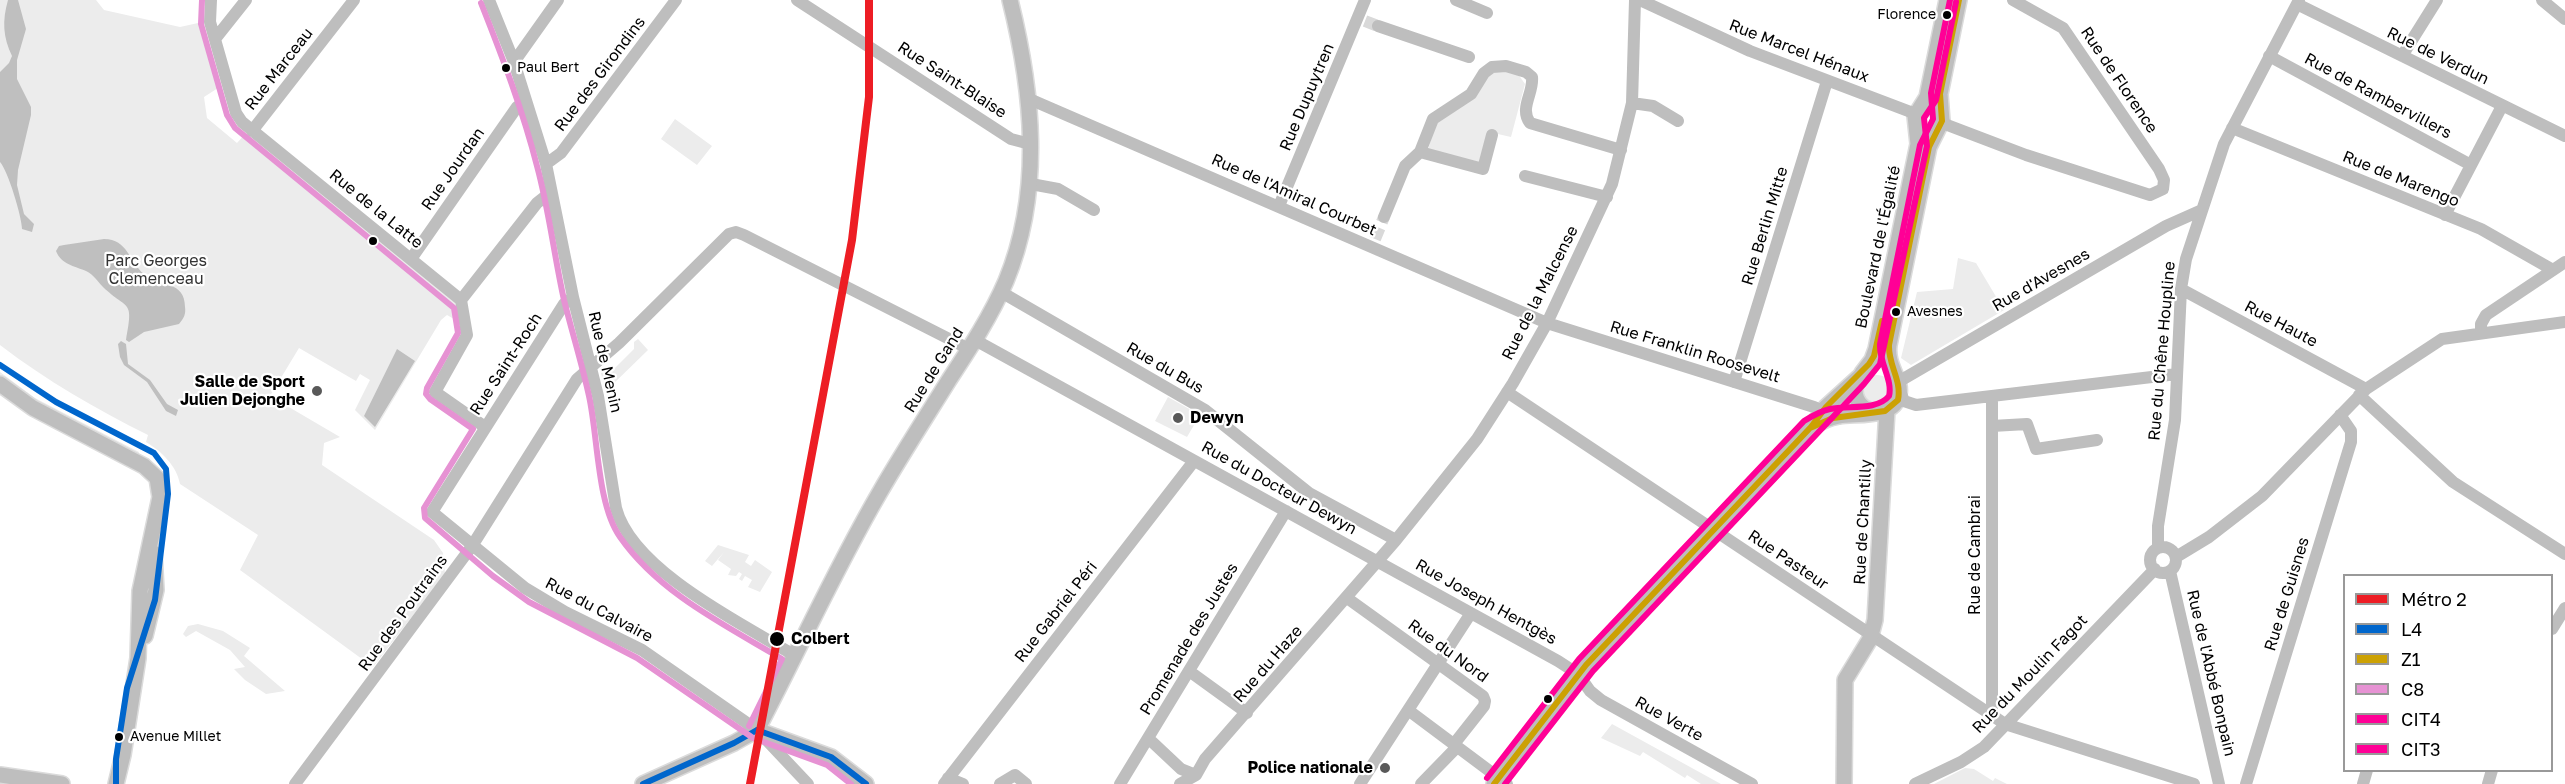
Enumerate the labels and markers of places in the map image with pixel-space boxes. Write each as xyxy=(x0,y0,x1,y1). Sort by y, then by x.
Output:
place label: Florence xyxy=(1877,7,1936,23)
marker: Florence xyxy=(1941,9,1953,21)
place label: Paul Bert xyxy=(517,60,579,76)
marker: Paul Bert xyxy=(500,62,512,74)
unlabelled marker xyxy=(367,235,379,247)
place label: Avesnes xyxy=(1907,304,1963,320)
marker: Avesnes xyxy=(1890,306,1902,318)
place label: Salle de Sport Julien Dejonghe xyxy=(180,372,305,410)
marker: Salle de Sport Julien Dejonghe xyxy=(310,384,324,398)
place label: Dewyn xyxy=(1190,408,1244,428)
marker: Dewyn xyxy=(1171,411,1185,425)
place label: Colbert xyxy=(791,629,850,649)
marker: Colbert xyxy=(768,630,786,648)
unlabelled marker xyxy=(1542,693,1554,705)
place label: Avenue Millet xyxy=(130,729,221,745)
marker: Avenue Millet xyxy=(113,731,125,743)
place label: Police nationale xyxy=(1247,758,1373,778)
marker: Police nationale xyxy=(1378,761,1392,775)

